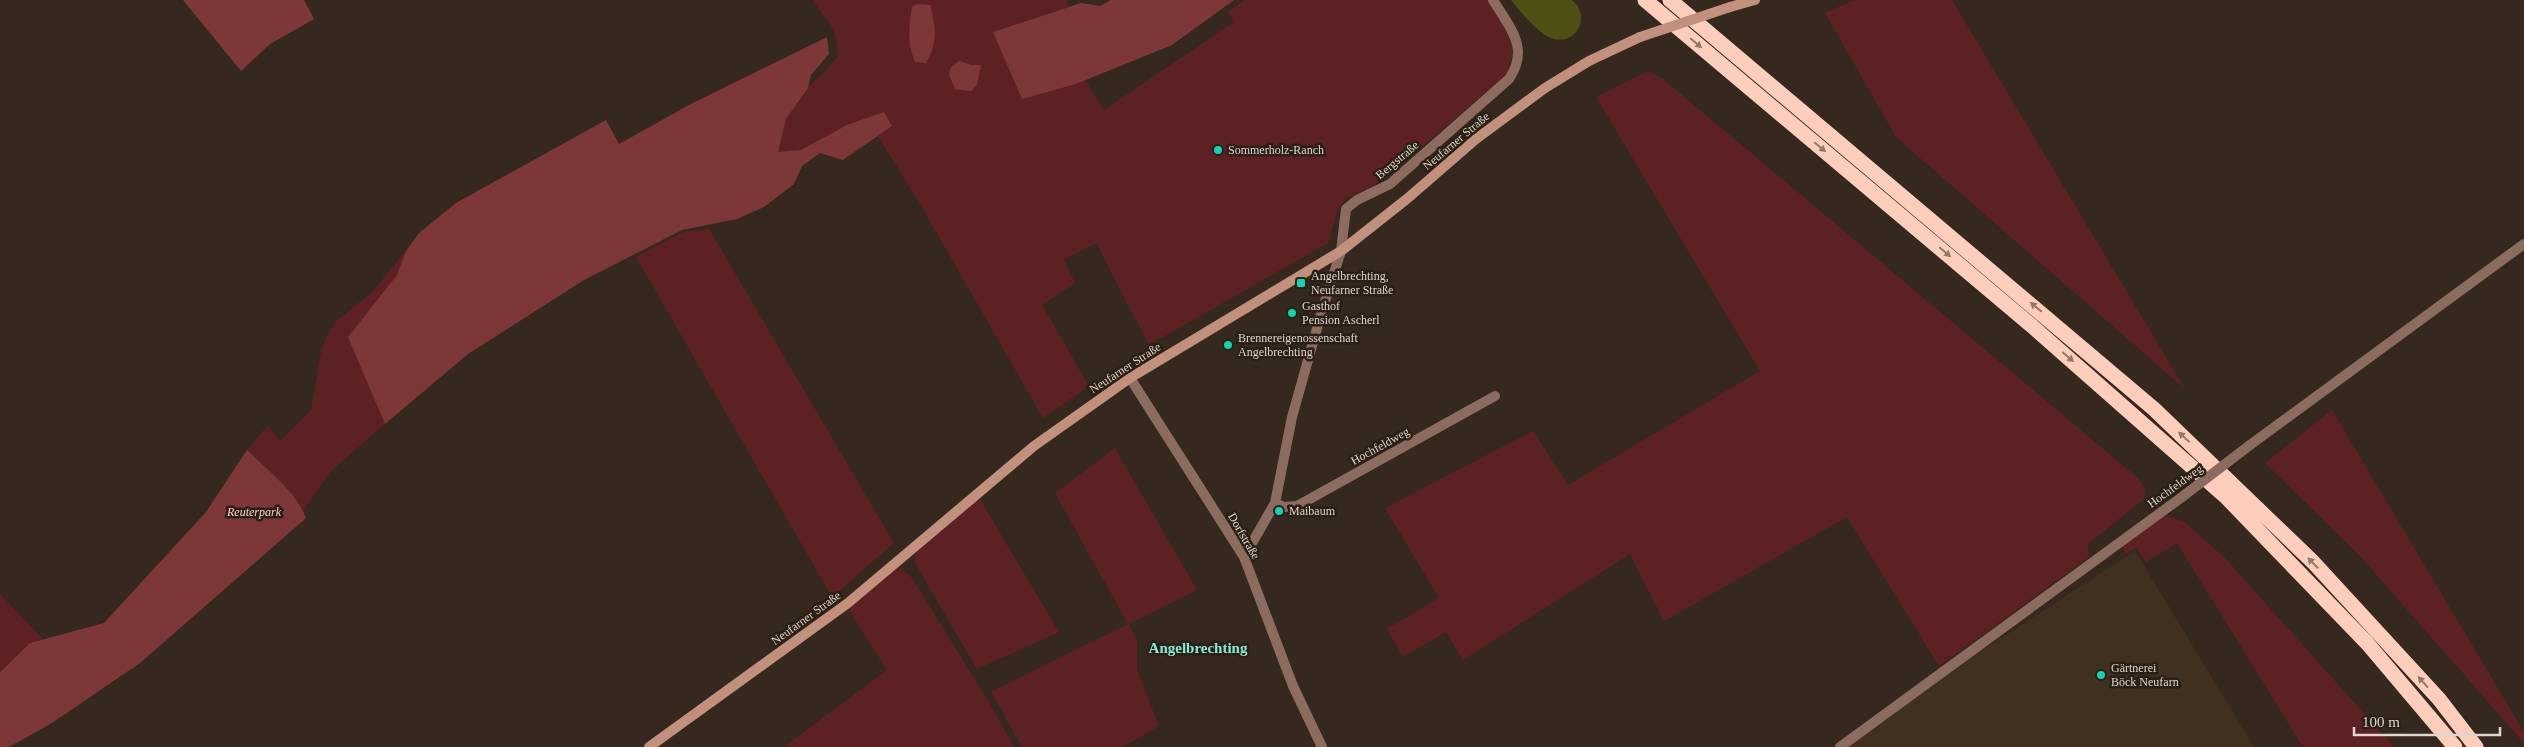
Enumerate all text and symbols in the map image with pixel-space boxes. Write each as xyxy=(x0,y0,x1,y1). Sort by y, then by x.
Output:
one-way arrow xyxy=(1689,37,1702,48)
street label: Neufarner Straße xyxy=(1420,109,1492,173)
street label: Bergstraße xyxy=(1373,138,1421,182)
one-way arrow xyxy=(1814,141,1826,153)
place label: Sommerholz-Ranch xyxy=(1228,143,1324,157)
marker: Sommerholz-Ranch xyxy=(1212,144,1224,156)
one-way arrow xyxy=(1938,246,1951,257)
place label: Angelbrechting, Neufarner Straße xyxy=(1311,269,1393,297)
marker: Angelbrechting, Neufarner Straße xyxy=(1295,277,1307,289)
place label: Gasthof Pension Ascherl xyxy=(1302,299,1380,327)
one-way arrow xyxy=(2029,302,2042,313)
marker: Gasthof Pension Ascherl xyxy=(1286,307,1298,319)
place label: Brennereigenossenschaft Angelbrechting xyxy=(1238,331,1359,359)
marker: Brennereigenossenschaft Angelbrechting xyxy=(1222,339,1234,351)
street label: Neufarner Straße xyxy=(1087,340,1163,396)
one-way arrow xyxy=(2062,351,2074,363)
street label: Hochfeldweg xyxy=(1348,424,1412,468)
one-way arrow xyxy=(2179,431,2191,443)
street label: Hochfeldweg xyxy=(2145,461,2205,511)
place label: Maibaum xyxy=(1289,504,1336,518)
park label: Reuterpark xyxy=(226,505,282,519)
marker: Maibaum xyxy=(1273,505,1285,517)
street label: Dorfstraße xyxy=(1225,510,1263,562)
one-way arrow xyxy=(2308,557,2320,569)
street label: Neufarner Straße xyxy=(769,588,843,648)
district label: Angelbrechting xyxy=(1149,640,1248,656)
place label: Gärtnerei Böck Neufarn xyxy=(2111,661,2179,689)
marker: Gärtnerei Böck Neufarn xyxy=(2095,669,2107,681)
one-way arrow xyxy=(2417,677,2429,689)
scale bar xyxy=(2354,704,2500,736)
text: 100 m xyxy=(2362,714,2400,730)

